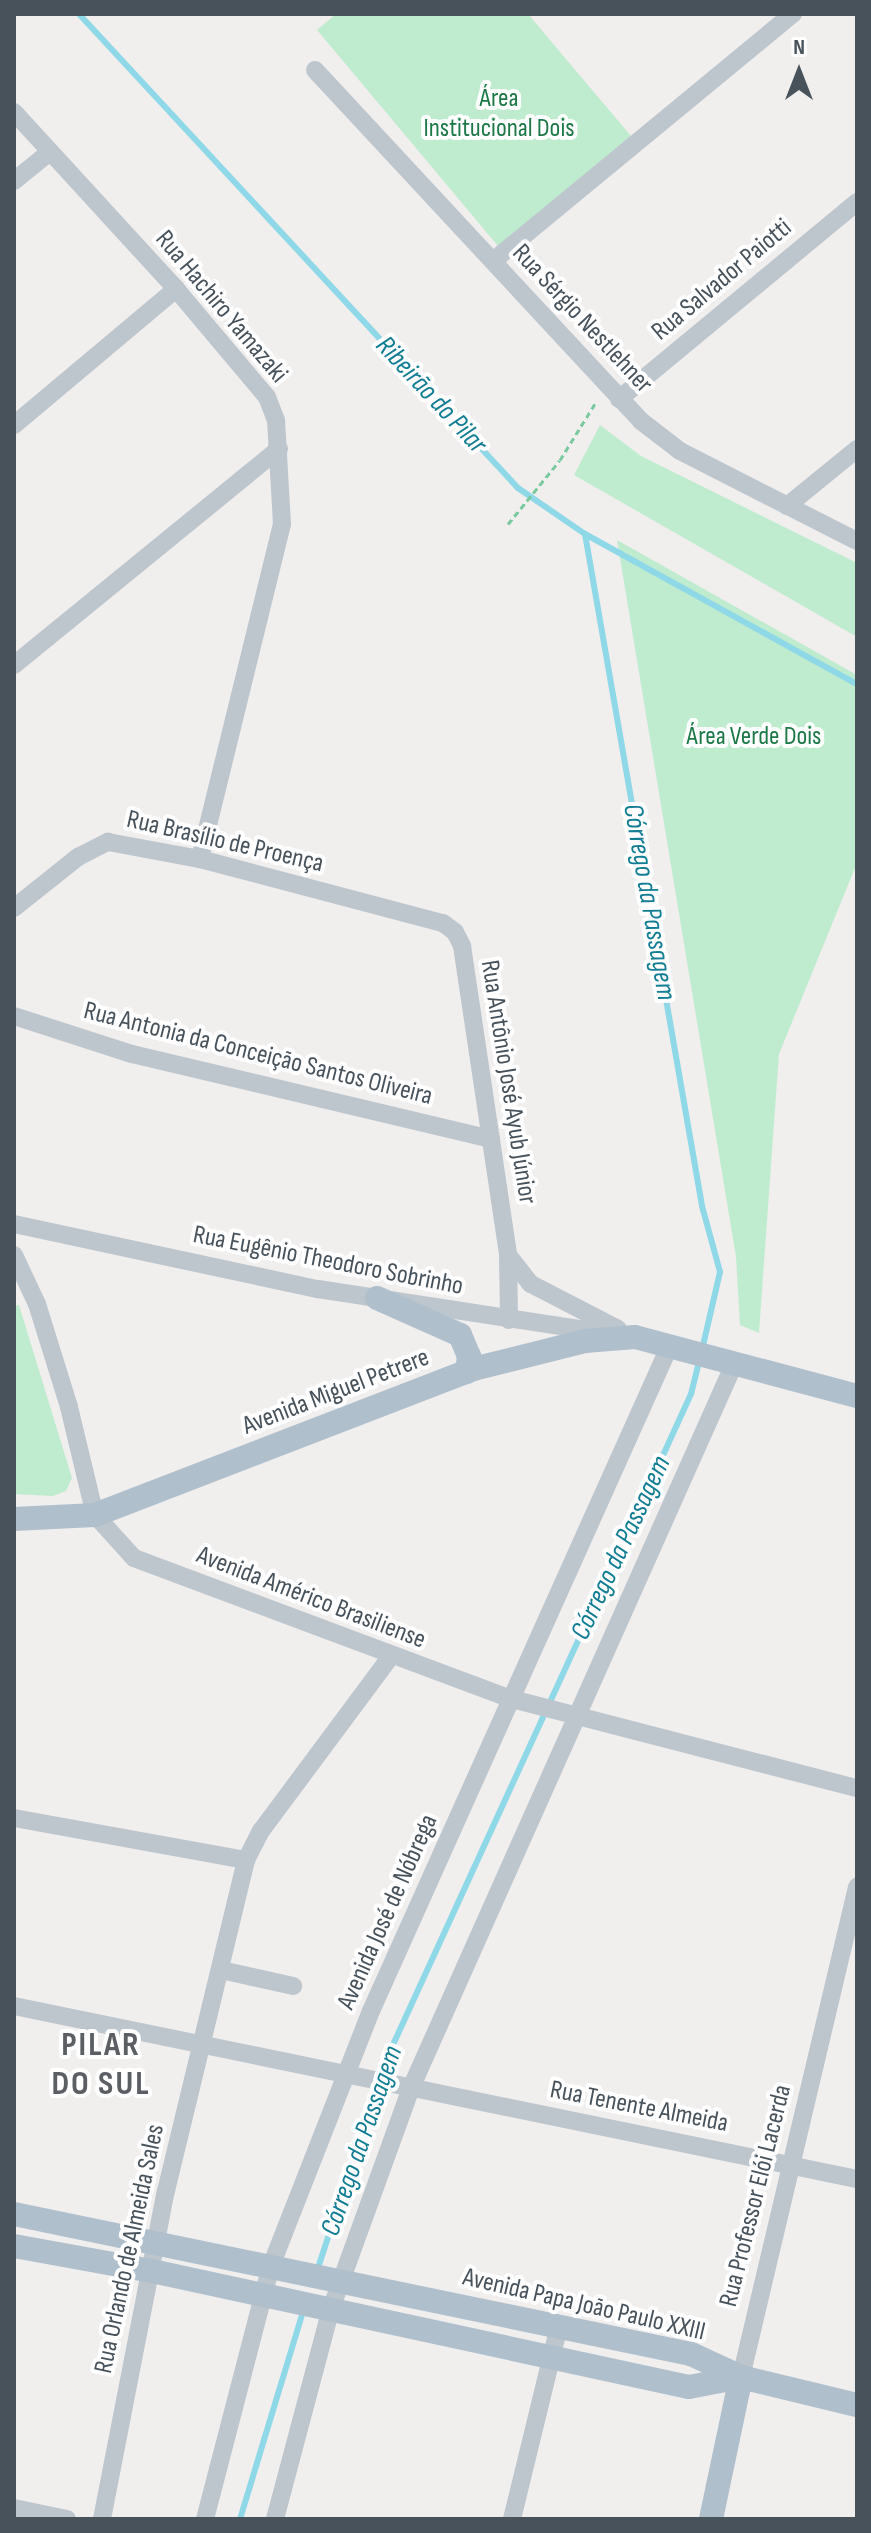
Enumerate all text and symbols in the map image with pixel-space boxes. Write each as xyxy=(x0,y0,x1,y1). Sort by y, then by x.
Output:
north arrow xyxy=(759,32,839,112)
text: N xyxy=(793,34,805,61)
park label: Área Institucional Dois xyxy=(423,83,575,144)
street label: Rua Salvador Paiotti xyxy=(646,212,798,348)
street label: Rua Hachiro Yamazaki xyxy=(148,225,294,389)
street label: Rua Sérgio Nestlehner xyxy=(505,238,659,400)
water label: Ribeirão do Pilar xyxy=(368,329,494,461)
park label: Área Verde Dois xyxy=(687,721,821,753)
water label: Córrego da Passagem xyxy=(615,801,683,1003)
street label: Rua Brasílio de Proença xyxy=(124,804,326,880)
street label: Rua Antônio José Ayub Júnior xyxy=(473,958,543,1206)
street label: Rua Antonia da Conceição Santos Oliveira xyxy=(80,996,436,1112)
street label: Rua Eugênio Theodoro Sobrinho xyxy=(190,1219,466,1303)
street label: Avenida Miguel Petrere xyxy=(238,1342,434,1442)
water label: Córrego da Passagem xyxy=(564,1451,678,1645)
street label: Avenida Américo Brasiliense xyxy=(192,1540,430,1656)
street label: Avenida José de Nóbrega xyxy=(331,1810,445,2014)
district label: PILAR DO SUL xyxy=(51,2024,151,2104)
water label: Córrego da Passagem xyxy=(314,2042,410,2240)
street label: Rua Tenente Almeida xyxy=(547,2074,731,2140)
street label: Rua Professor Elói Lacerda xyxy=(713,2082,799,2310)
street label: Rua Orlando de Almeida Sales xyxy=(88,2122,172,2376)
street label: Avenida Papa João Paulo XXIII xyxy=(460,2262,708,2348)

